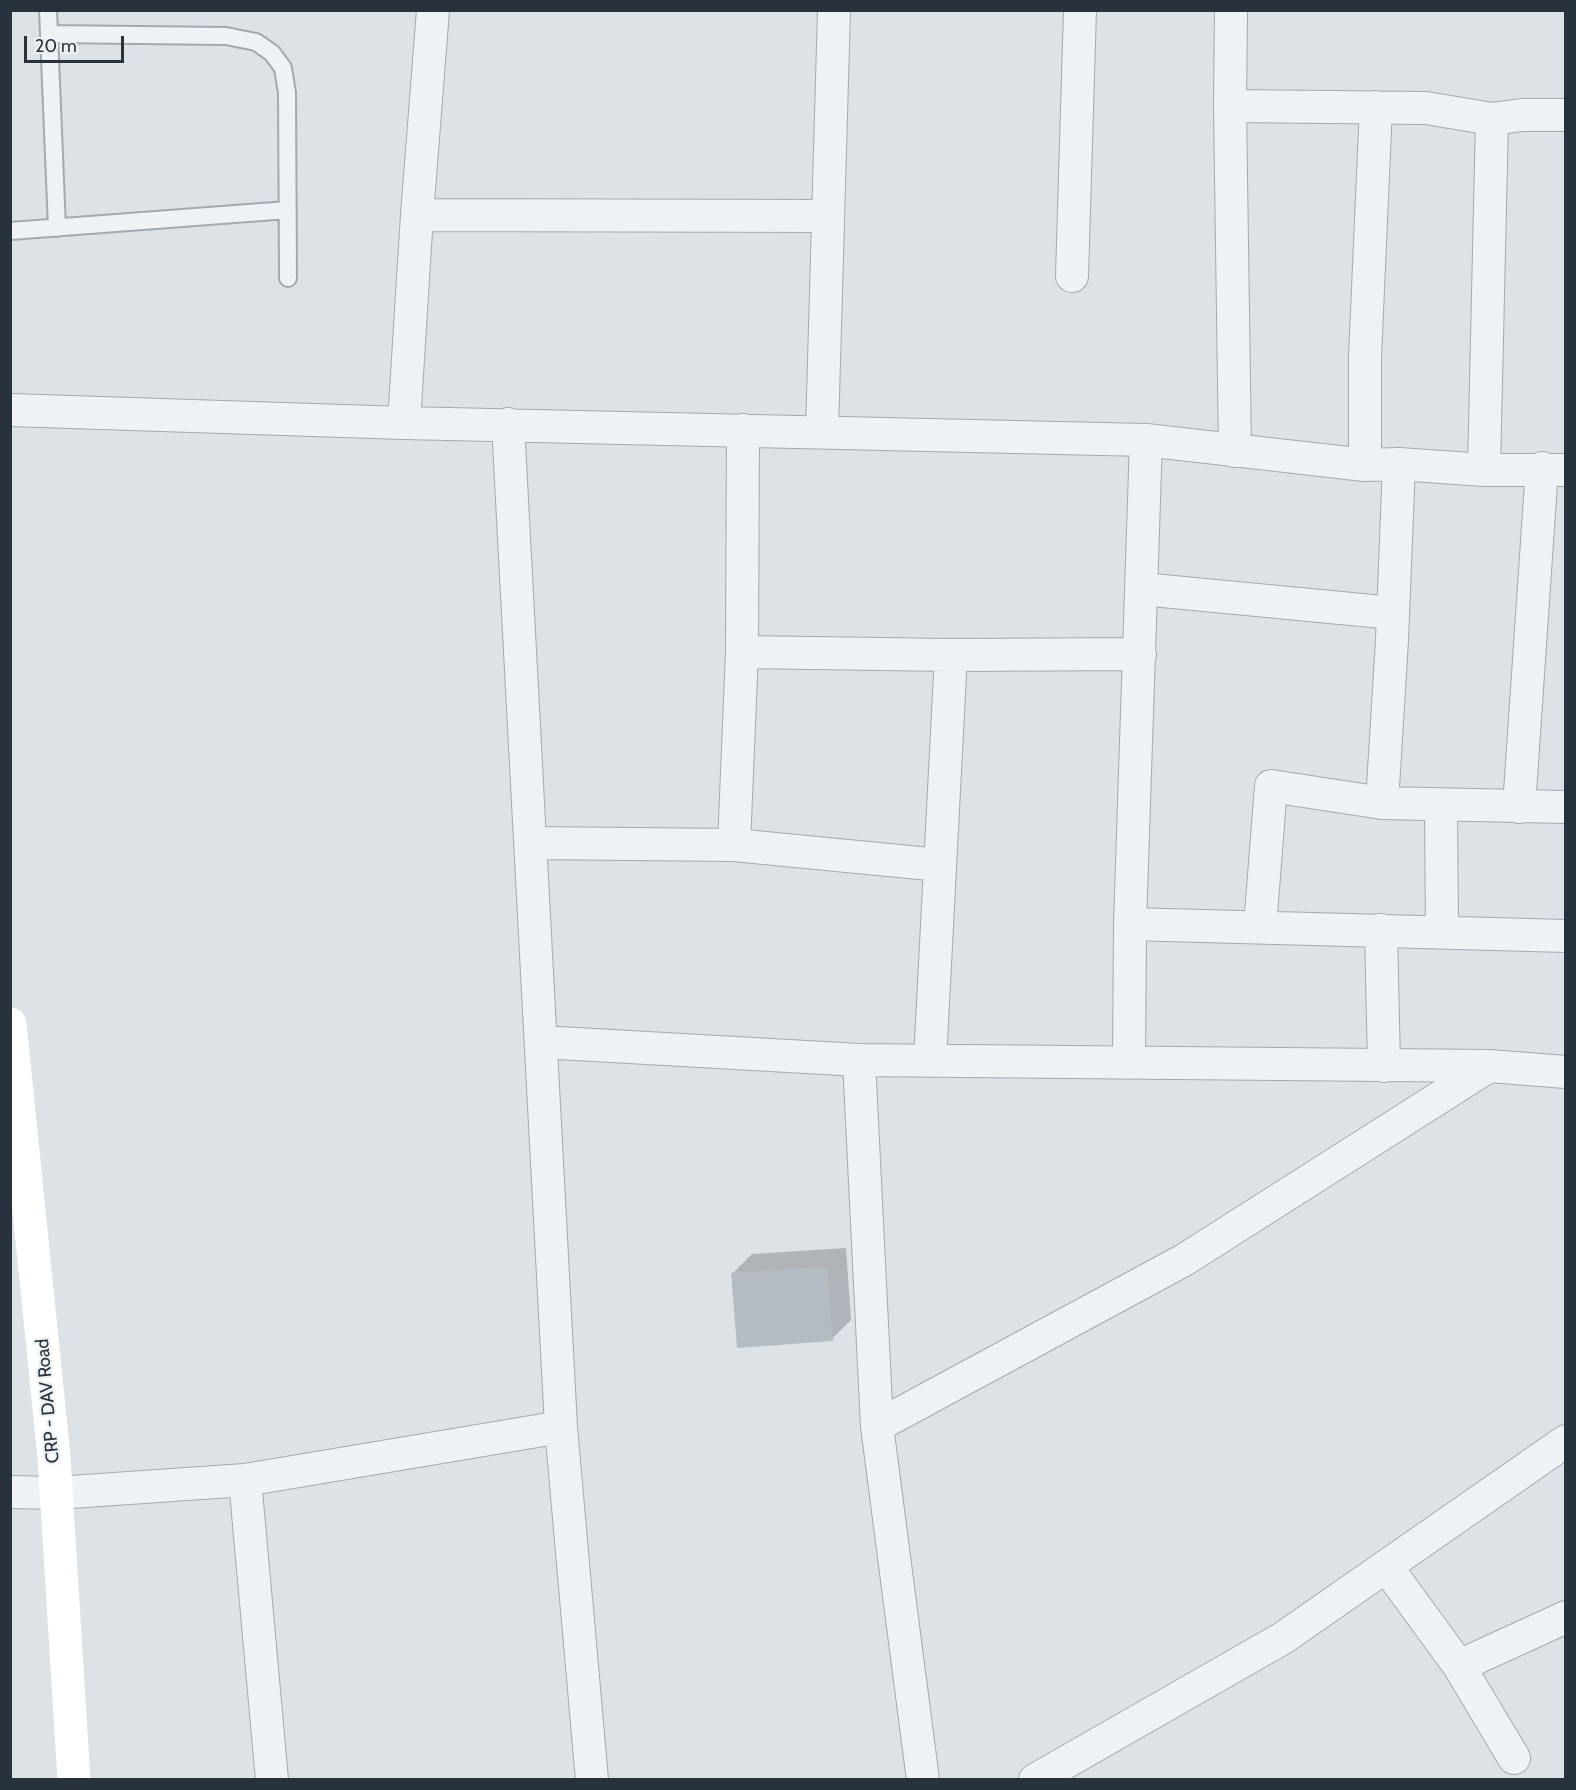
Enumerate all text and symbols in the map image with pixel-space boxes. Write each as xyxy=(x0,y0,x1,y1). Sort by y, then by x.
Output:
scale bar xyxy=(27,24,128,62)
text: 20 m xyxy=(35,35,77,57)
street label: CRP - DAV Road xyxy=(32,1338,64,1464)

